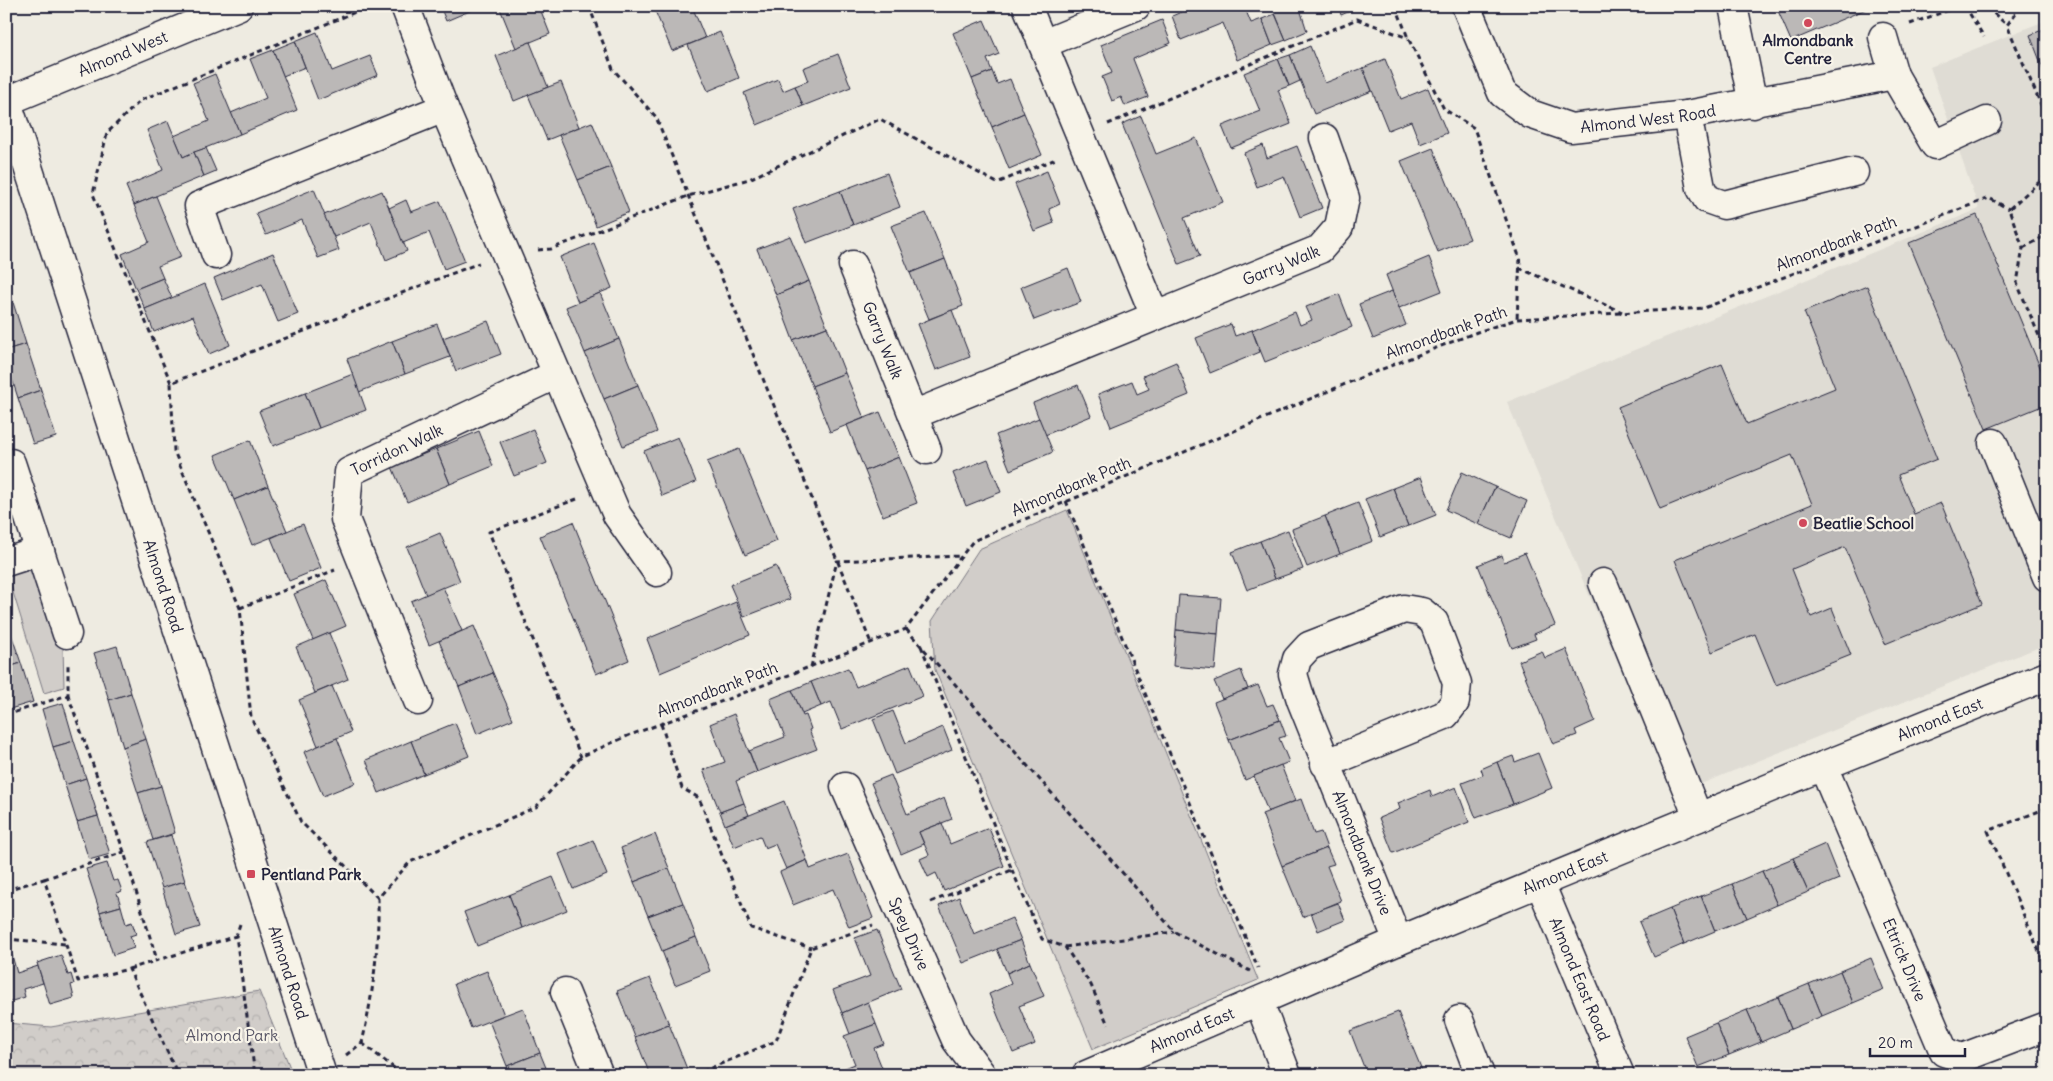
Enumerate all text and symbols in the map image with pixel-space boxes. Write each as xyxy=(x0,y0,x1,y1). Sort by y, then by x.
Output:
marker: Almondbank Centre xyxy=(1802,17,1814,29)
street label: Almond West xyxy=(75,26,171,81)
place label: Almondbank Centre xyxy=(1763,30,1853,68)
street label: Almond West Road xyxy=(1579,100,1717,137)
street label: Almondbank Path xyxy=(1773,211,1899,275)
street label: Garry Walk xyxy=(1239,240,1323,290)
street label: Garry Walk xyxy=(859,299,908,382)
street label: Almondbank Path xyxy=(1383,301,1509,363)
street label: Torridon Walk xyxy=(347,419,446,480)
street label: Almondbank Path xyxy=(1008,452,1134,520)
place label: Beatlie School xyxy=(1813,513,1914,533)
marker: Beatlie School xyxy=(1797,517,1809,529)
street label: Almond Road xyxy=(139,537,188,635)
street label: Almondbank Path xyxy=(654,657,780,721)
street label: Almond East xyxy=(1894,693,1986,745)
street label: Almondbank Drive xyxy=(1328,787,1396,918)
street label: Almond East xyxy=(1519,846,1611,899)
place label: Pentland Park xyxy=(261,864,361,884)
marker: Pentland Park xyxy=(245,868,257,880)
street label: Spey Drive xyxy=(885,894,934,973)
street label: Almond East Road xyxy=(1545,914,1615,1044)
street label: Ettrick Drive xyxy=(1878,915,1931,1004)
street label: Almond Road xyxy=(264,923,313,1022)
street label: Almond East xyxy=(1146,1002,1238,1057)
park label: Almond Park xyxy=(186,1025,278,1045)
scale bar xyxy=(1870,1026,1966,1058)
text: 20 m xyxy=(1878,1033,1913,1052)

